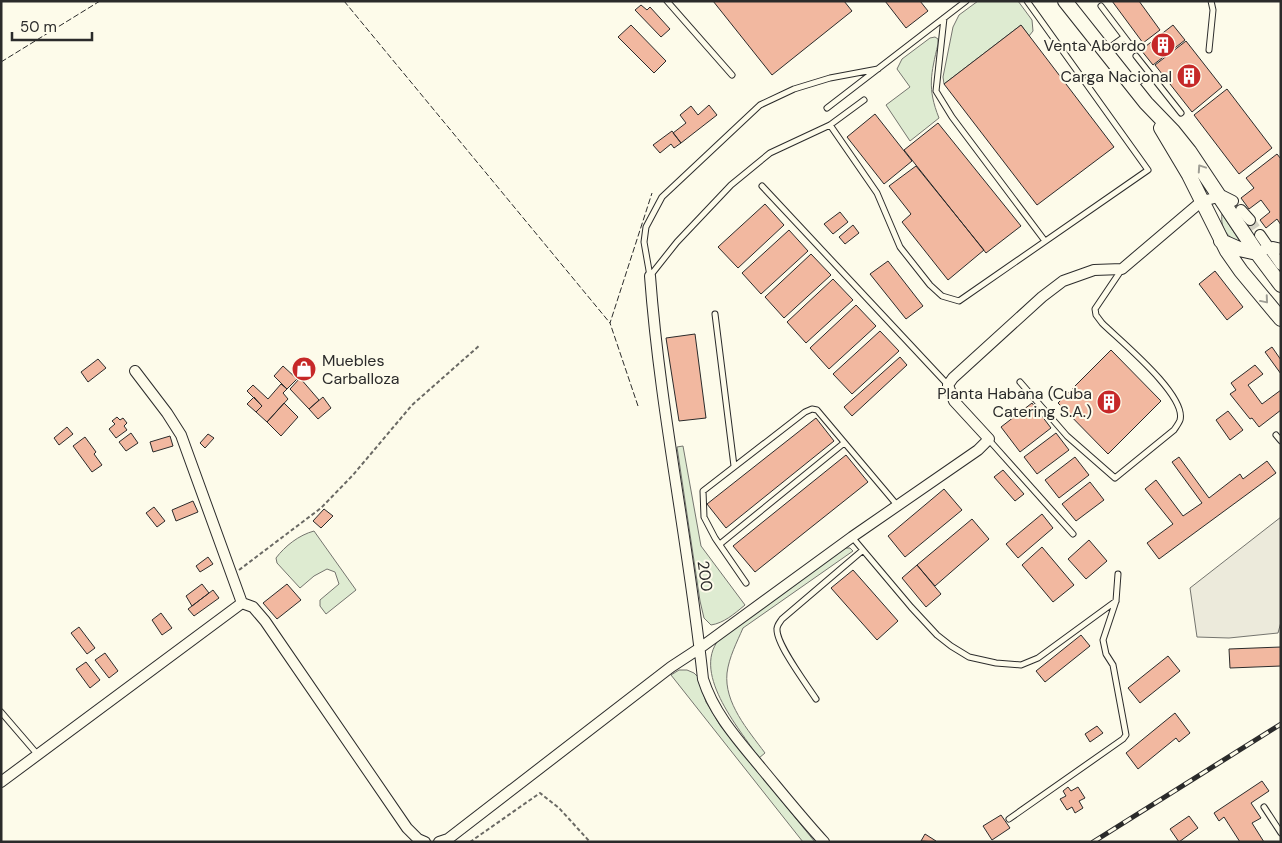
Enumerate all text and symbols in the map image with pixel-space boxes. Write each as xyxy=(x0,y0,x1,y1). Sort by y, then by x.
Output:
scale bar xyxy=(12,10,92,42)
text: 50 m xyxy=(20,17,57,37)
building icon: Venta Abordo xyxy=(1150,32,1176,58)
place label: Venta Abordo xyxy=(1044,35,1146,56)
building icon: Carga Nacional xyxy=(1176,63,1202,89)
place label: Carga Nacional xyxy=(1061,66,1172,87)
one-way arrow xyxy=(1198,165,1207,174)
one-way arrow xyxy=(1259,294,1268,303)
place label: Muebles Carballoza xyxy=(322,350,399,389)
shop icon: Muebles Carballoza xyxy=(291,356,317,382)
place label: Planta Habana (Cuba Catering S.A.) xyxy=(937,383,1092,422)
building icon: Planta Habana (Cuba Catering S.A.) xyxy=(1096,389,1122,415)
street label: 200 xyxy=(692,559,718,593)

